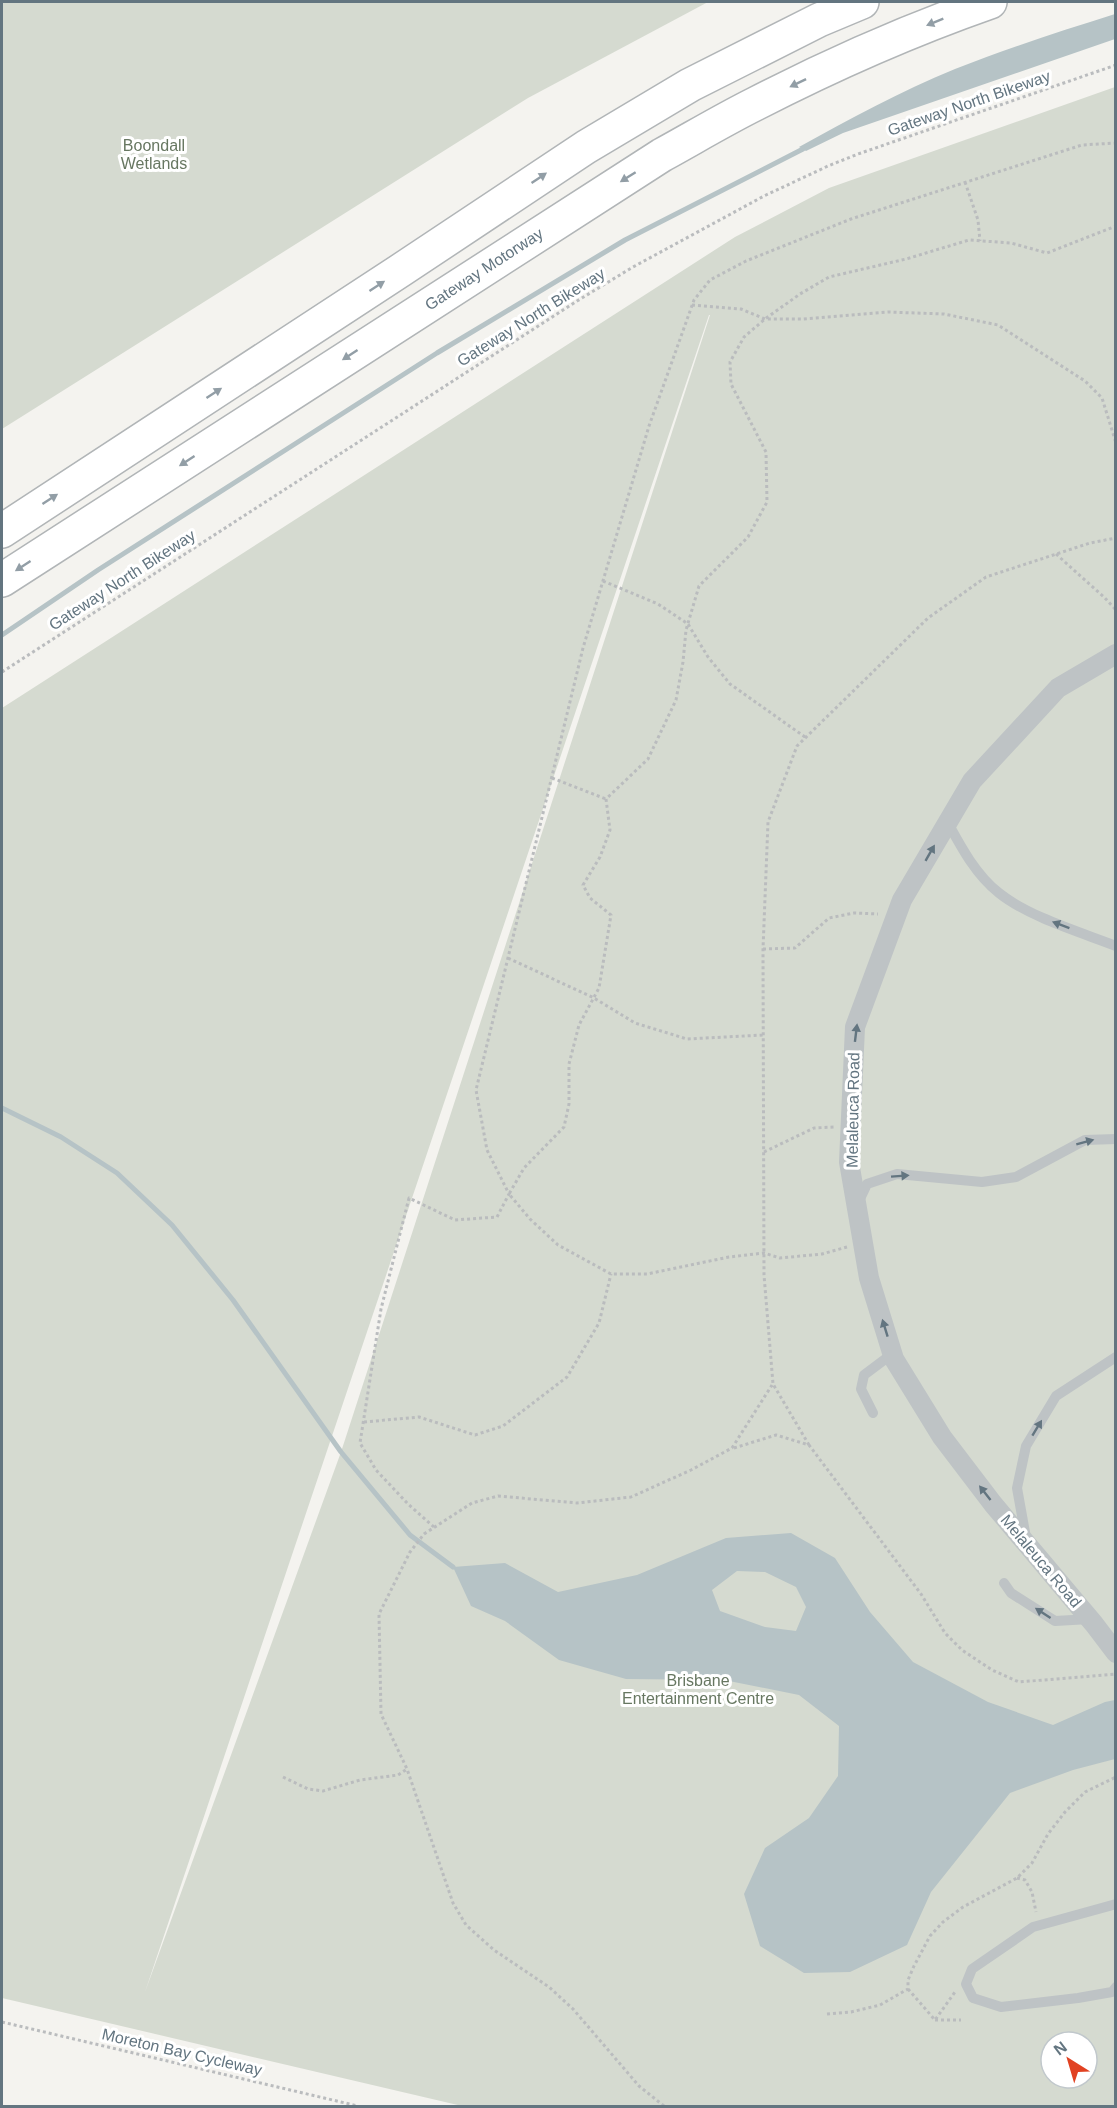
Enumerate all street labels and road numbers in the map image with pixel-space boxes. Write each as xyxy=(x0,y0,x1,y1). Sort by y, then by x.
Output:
street label: Gateway North Bikeway xyxy=(886,67,1052,139)
street label: Gateway Motorway xyxy=(422,225,546,313)
street label: Gateway North Bikeway xyxy=(454,265,608,369)
street label: Gateway North Bikeway xyxy=(46,526,198,634)
street label: Melaleuca Road xyxy=(843,1052,863,1168)
street label: Melaleuca Road xyxy=(997,1511,1085,1611)
street label: Moreton Bay Cycleway xyxy=(100,2025,264,2079)

